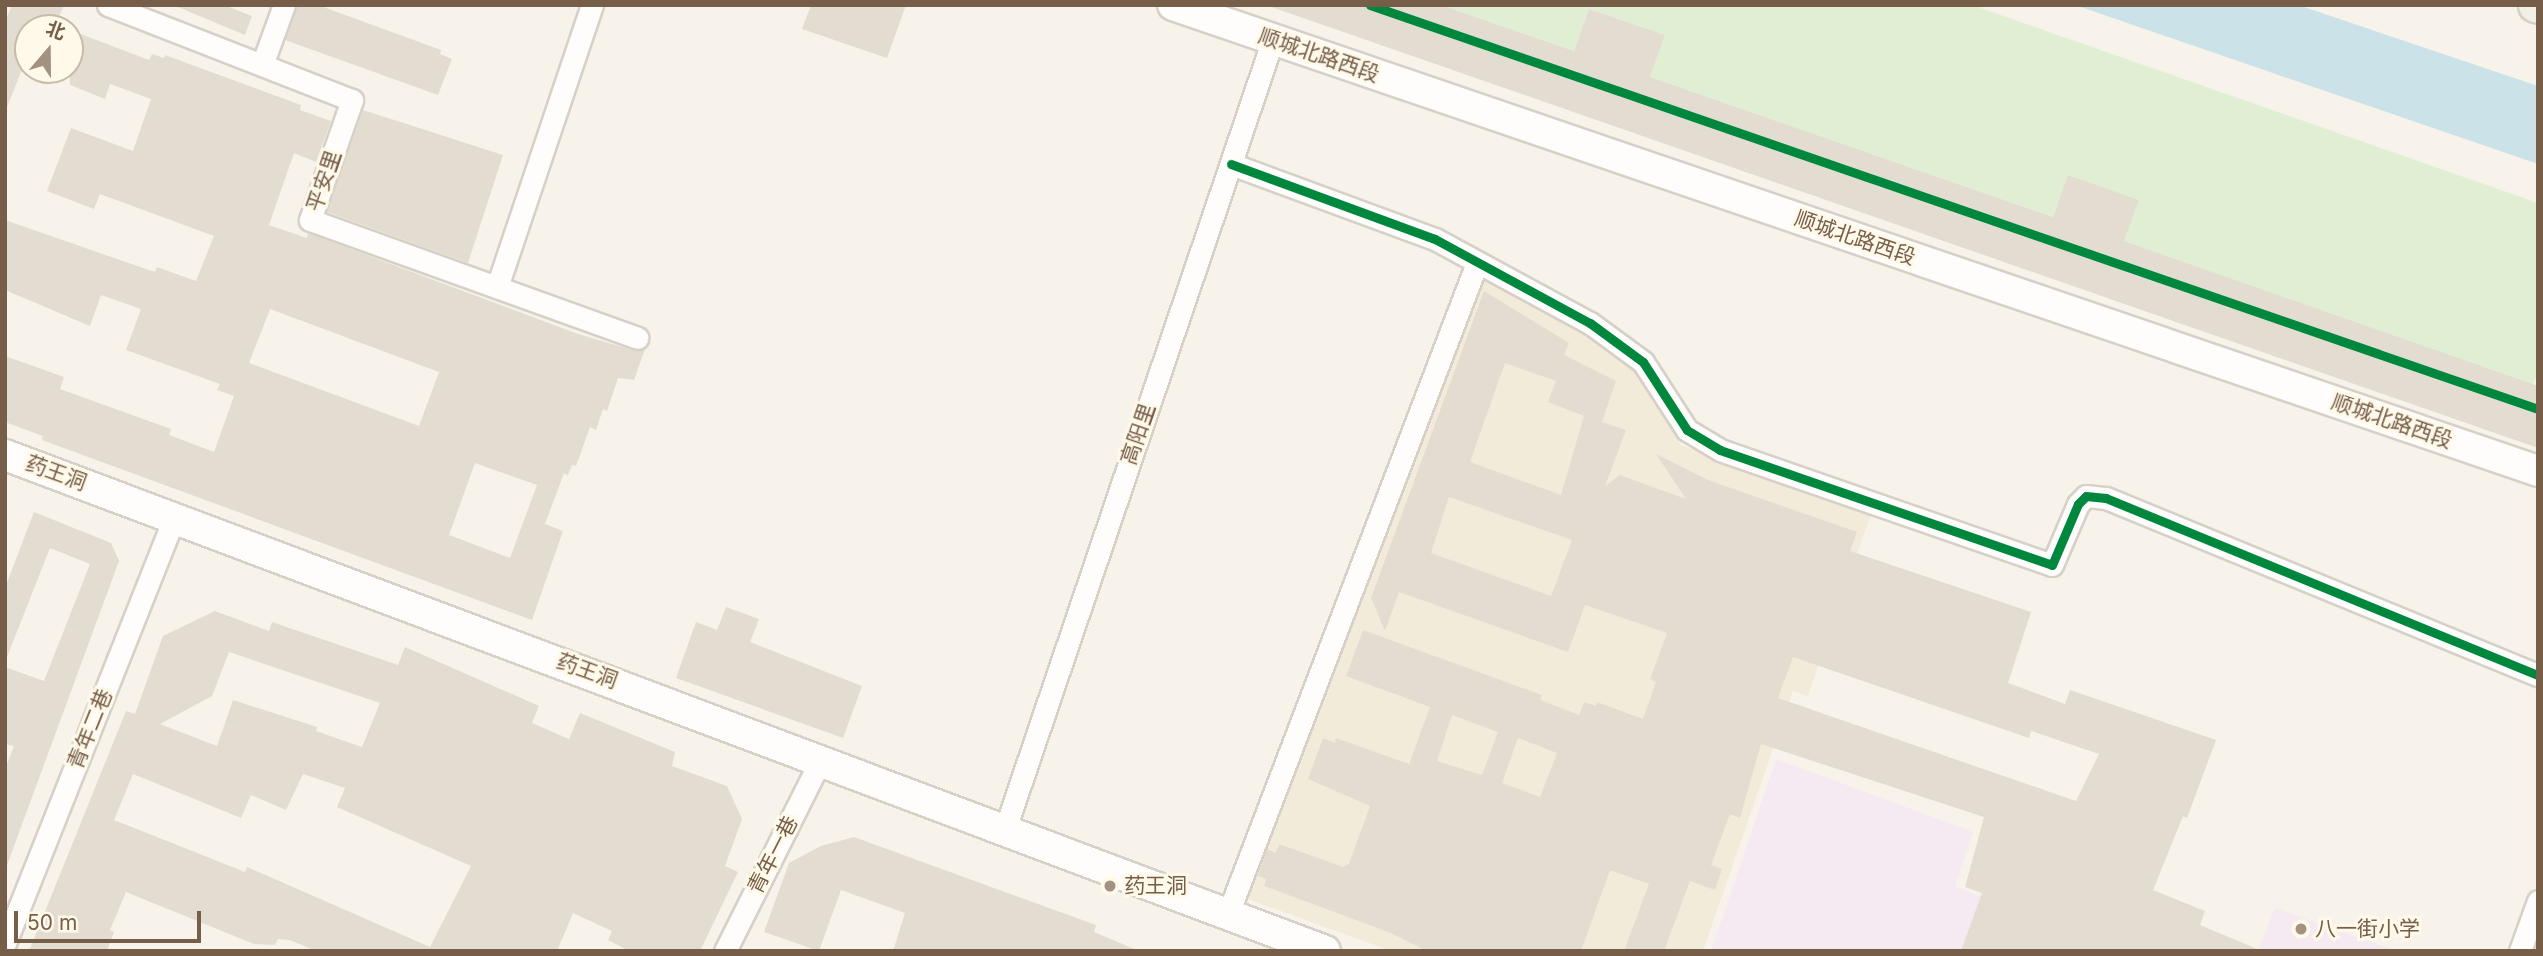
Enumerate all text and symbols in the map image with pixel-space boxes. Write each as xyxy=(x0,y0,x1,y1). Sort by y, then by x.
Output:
north arrow xyxy=(14,14,84,84)
text: 北 xyxy=(43,17,69,45)
street label: 顺城北路西段 xyxy=(1255,23,1383,87)
street label: 平安里 xyxy=(302,147,346,215)
street label: 顺城北路西段 xyxy=(1791,206,1919,270)
street label: 顺城北路西段 xyxy=(2328,389,2456,453)
street label: 高阳里 xyxy=(1116,400,1160,468)
street label: 药王洞 xyxy=(22,450,90,496)
street label: 药王洞 xyxy=(553,648,621,694)
street label: 青年二巷 xyxy=(63,685,117,773)
street label: 青年一巷 xyxy=(743,812,803,898)
place label: 药王洞 xyxy=(1124,873,1187,899)
marker: 药王洞 xyxy=(1102,878,1118,894)
scale bar xyxy=(18,897,205,941)
text: 50 m xyxy=(27,910,77,935)
place label: 八一街小学 xyxy=(2315,916,2420,942)
marker: 八一街小学 xyxy=(2293,921,2309,937)

